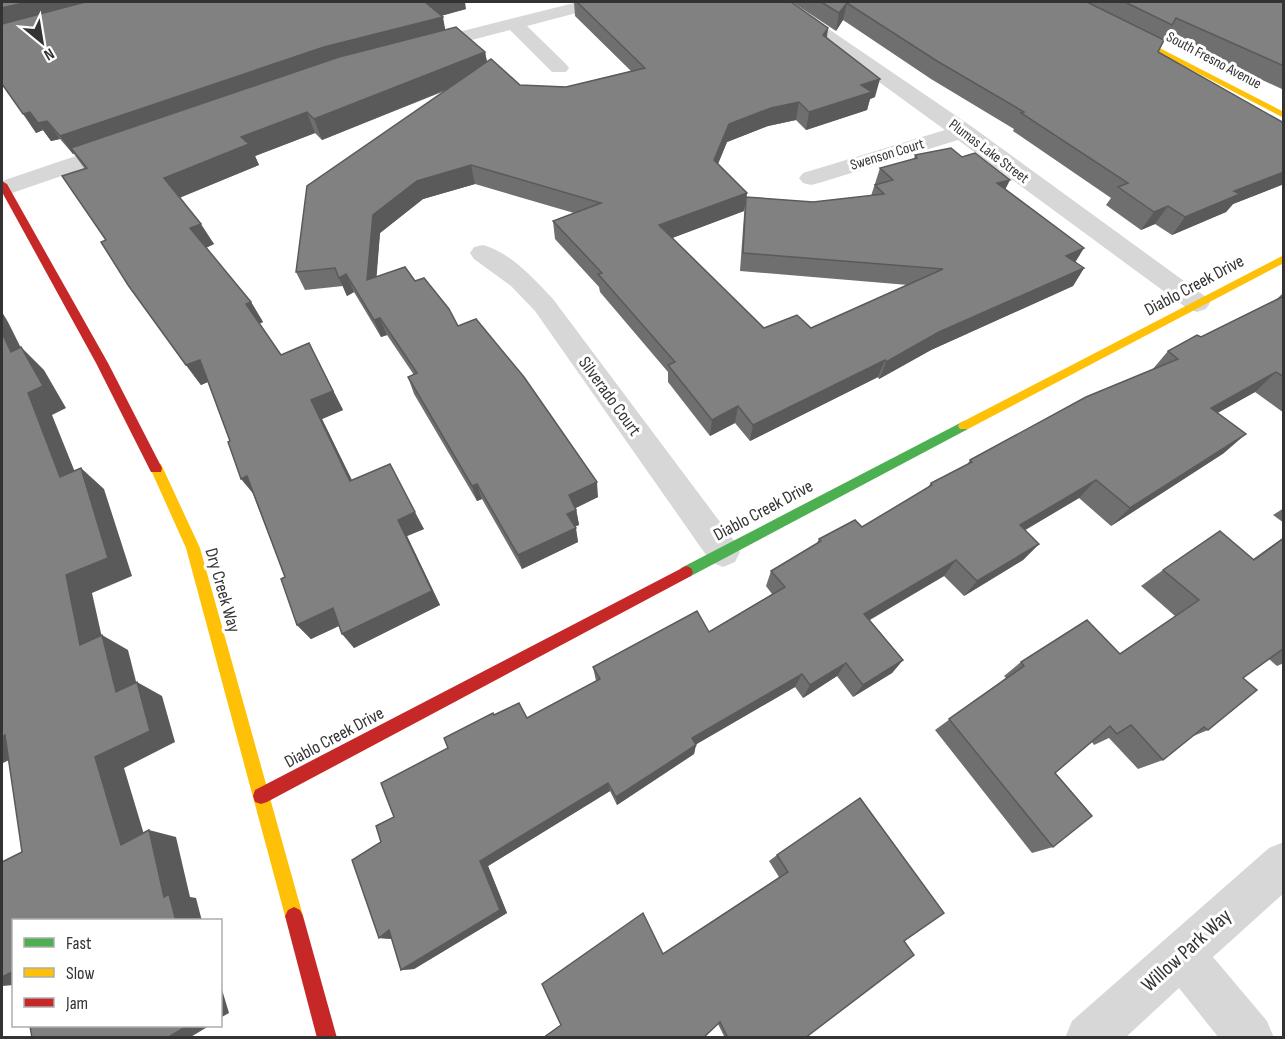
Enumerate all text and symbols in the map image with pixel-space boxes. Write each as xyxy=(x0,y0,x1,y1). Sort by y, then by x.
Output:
north arrow xyxy=(12,12,72,72)
street label: South Fresno Avenue xyxy=(1163,27,1265,94)
text: N xyxy=(40,43,57,64)
street label: Plumas Lake Street xyxy=(945,115,1033,188)
street label: Swenson Court xyxy=(848,134,927,175)
street label: Diablo Creek Drive xyxy=(1141,250,1247,320)
street label: Silverado Court xyxy=(574,353,646,440)
street label: Diablo Creek Drive xyxy=(710,475,816,545)
street label: Dry Creek Way xyxy=(200,546,245,635)
street label: Diablo Creek Drive xyxy=(281,702,387,772)
street label: Willow Park Way xyxy=(1136,903,1236,997)
legend xyxy=(12,919,222,1027)
text: Fast xyxy=(66,933,92,954)
text: Slow xyxy=(66,963,95,984)
text: Jam xyxy=(65,993,88,1014)

